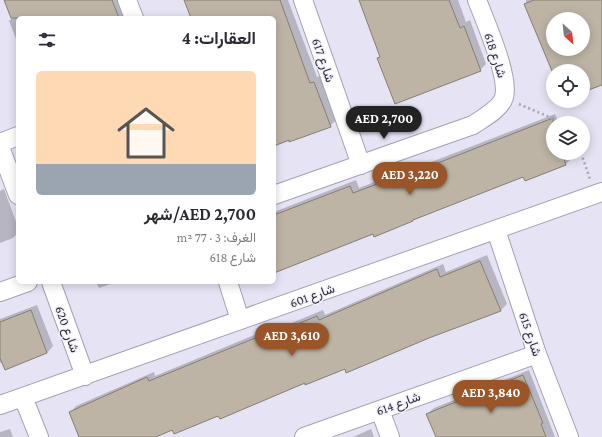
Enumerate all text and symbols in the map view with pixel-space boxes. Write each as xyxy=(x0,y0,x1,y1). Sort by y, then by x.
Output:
north arrow xyxy=(546,12,590,56)
map controls xyxy=(546,12,590,160)
icon: filters xyxy=(36,29,58,51)
text: العقارات: 4 xyxy=(182,29,256,48)
street label: شارع 618 xyxy=(479,31,510,80)
street label: شارع 617 xyxy=(307,36,338,85)
button: locate xyxy=(546,64,590,108)
icon: home xyxy=(110,97,182,169)
pin: AED 2,700 xyxy=(338,106,430,140)
text: AED 2,700 xyxy=(355,111,413,126)
button: layers xyxy=(546,116,590,160)
pin: AED 3,220 xyxy=(364,162,456,196)
text: AED 3,220 xyxy=(381,167,439,182)
text: AED 2,700/شهر xyxy=(144,205,256,224)
text: الغرف: 3 · 77 m² xyxy=(177,230,256,245)
text: شارع 618 xyxy=(209,250,256,265)
street label: شارع 601 xyxy=(288,280,337,312)
street label: شارع 620 xyxy=(50,304,83,355)
street label: شارع 615 xyxy=(514,310,545,359)
pin: AED 3,610 xyxy=(246,323,338,357)
text: AED 3,610 xyxy=(264,328,320,343)
pin: AED 3,840 xyxy=(445,380,537,414)
text: AED 3,840 xyxy=(462,385,520,400)
street label: شارع 614 xyxy=(374,389,423,420)

